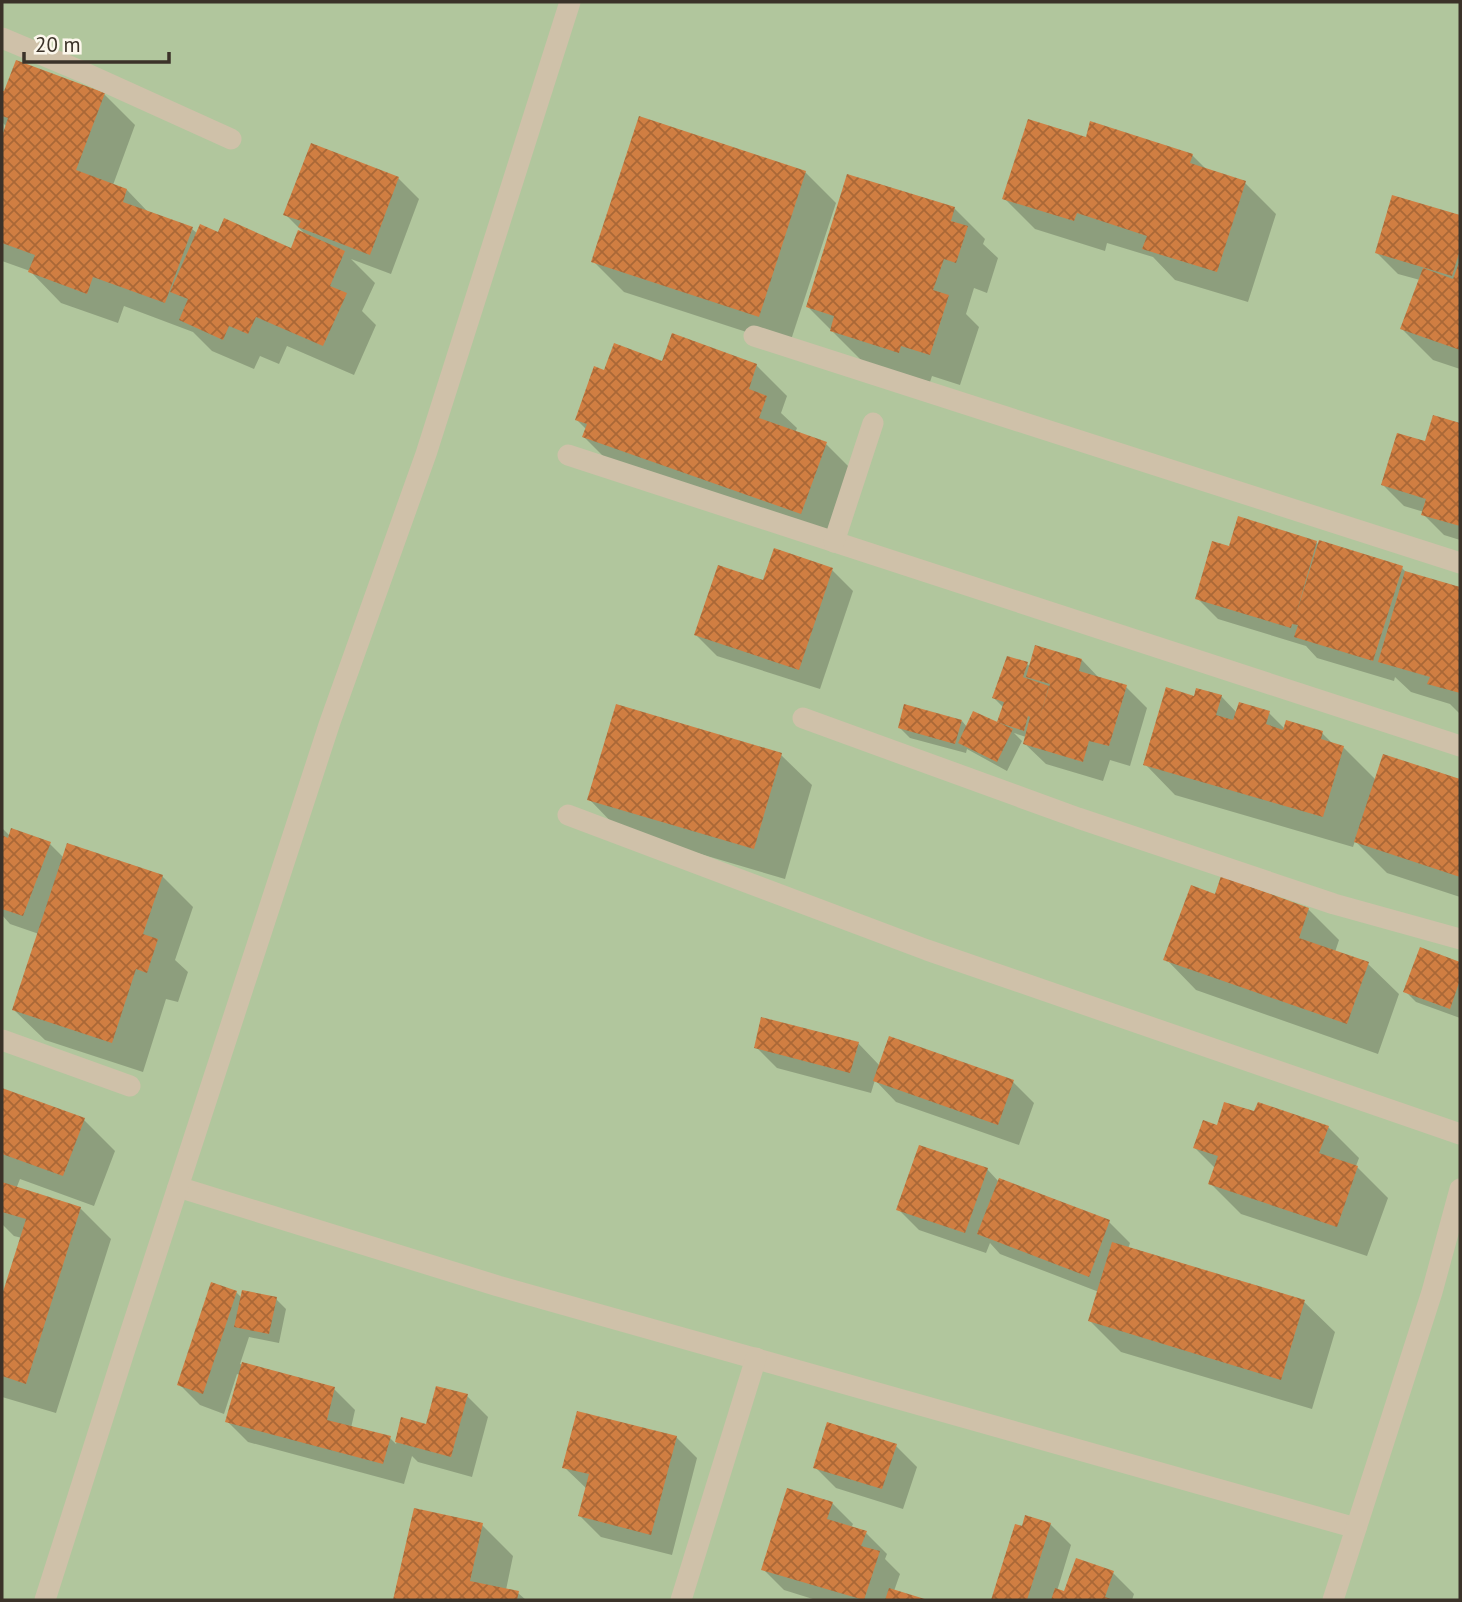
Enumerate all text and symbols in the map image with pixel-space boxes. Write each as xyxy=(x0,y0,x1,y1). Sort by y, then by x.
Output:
scale bar xyxy=(24,21,170,65)
text: 20 m xyxy=(35,31,81,58)

